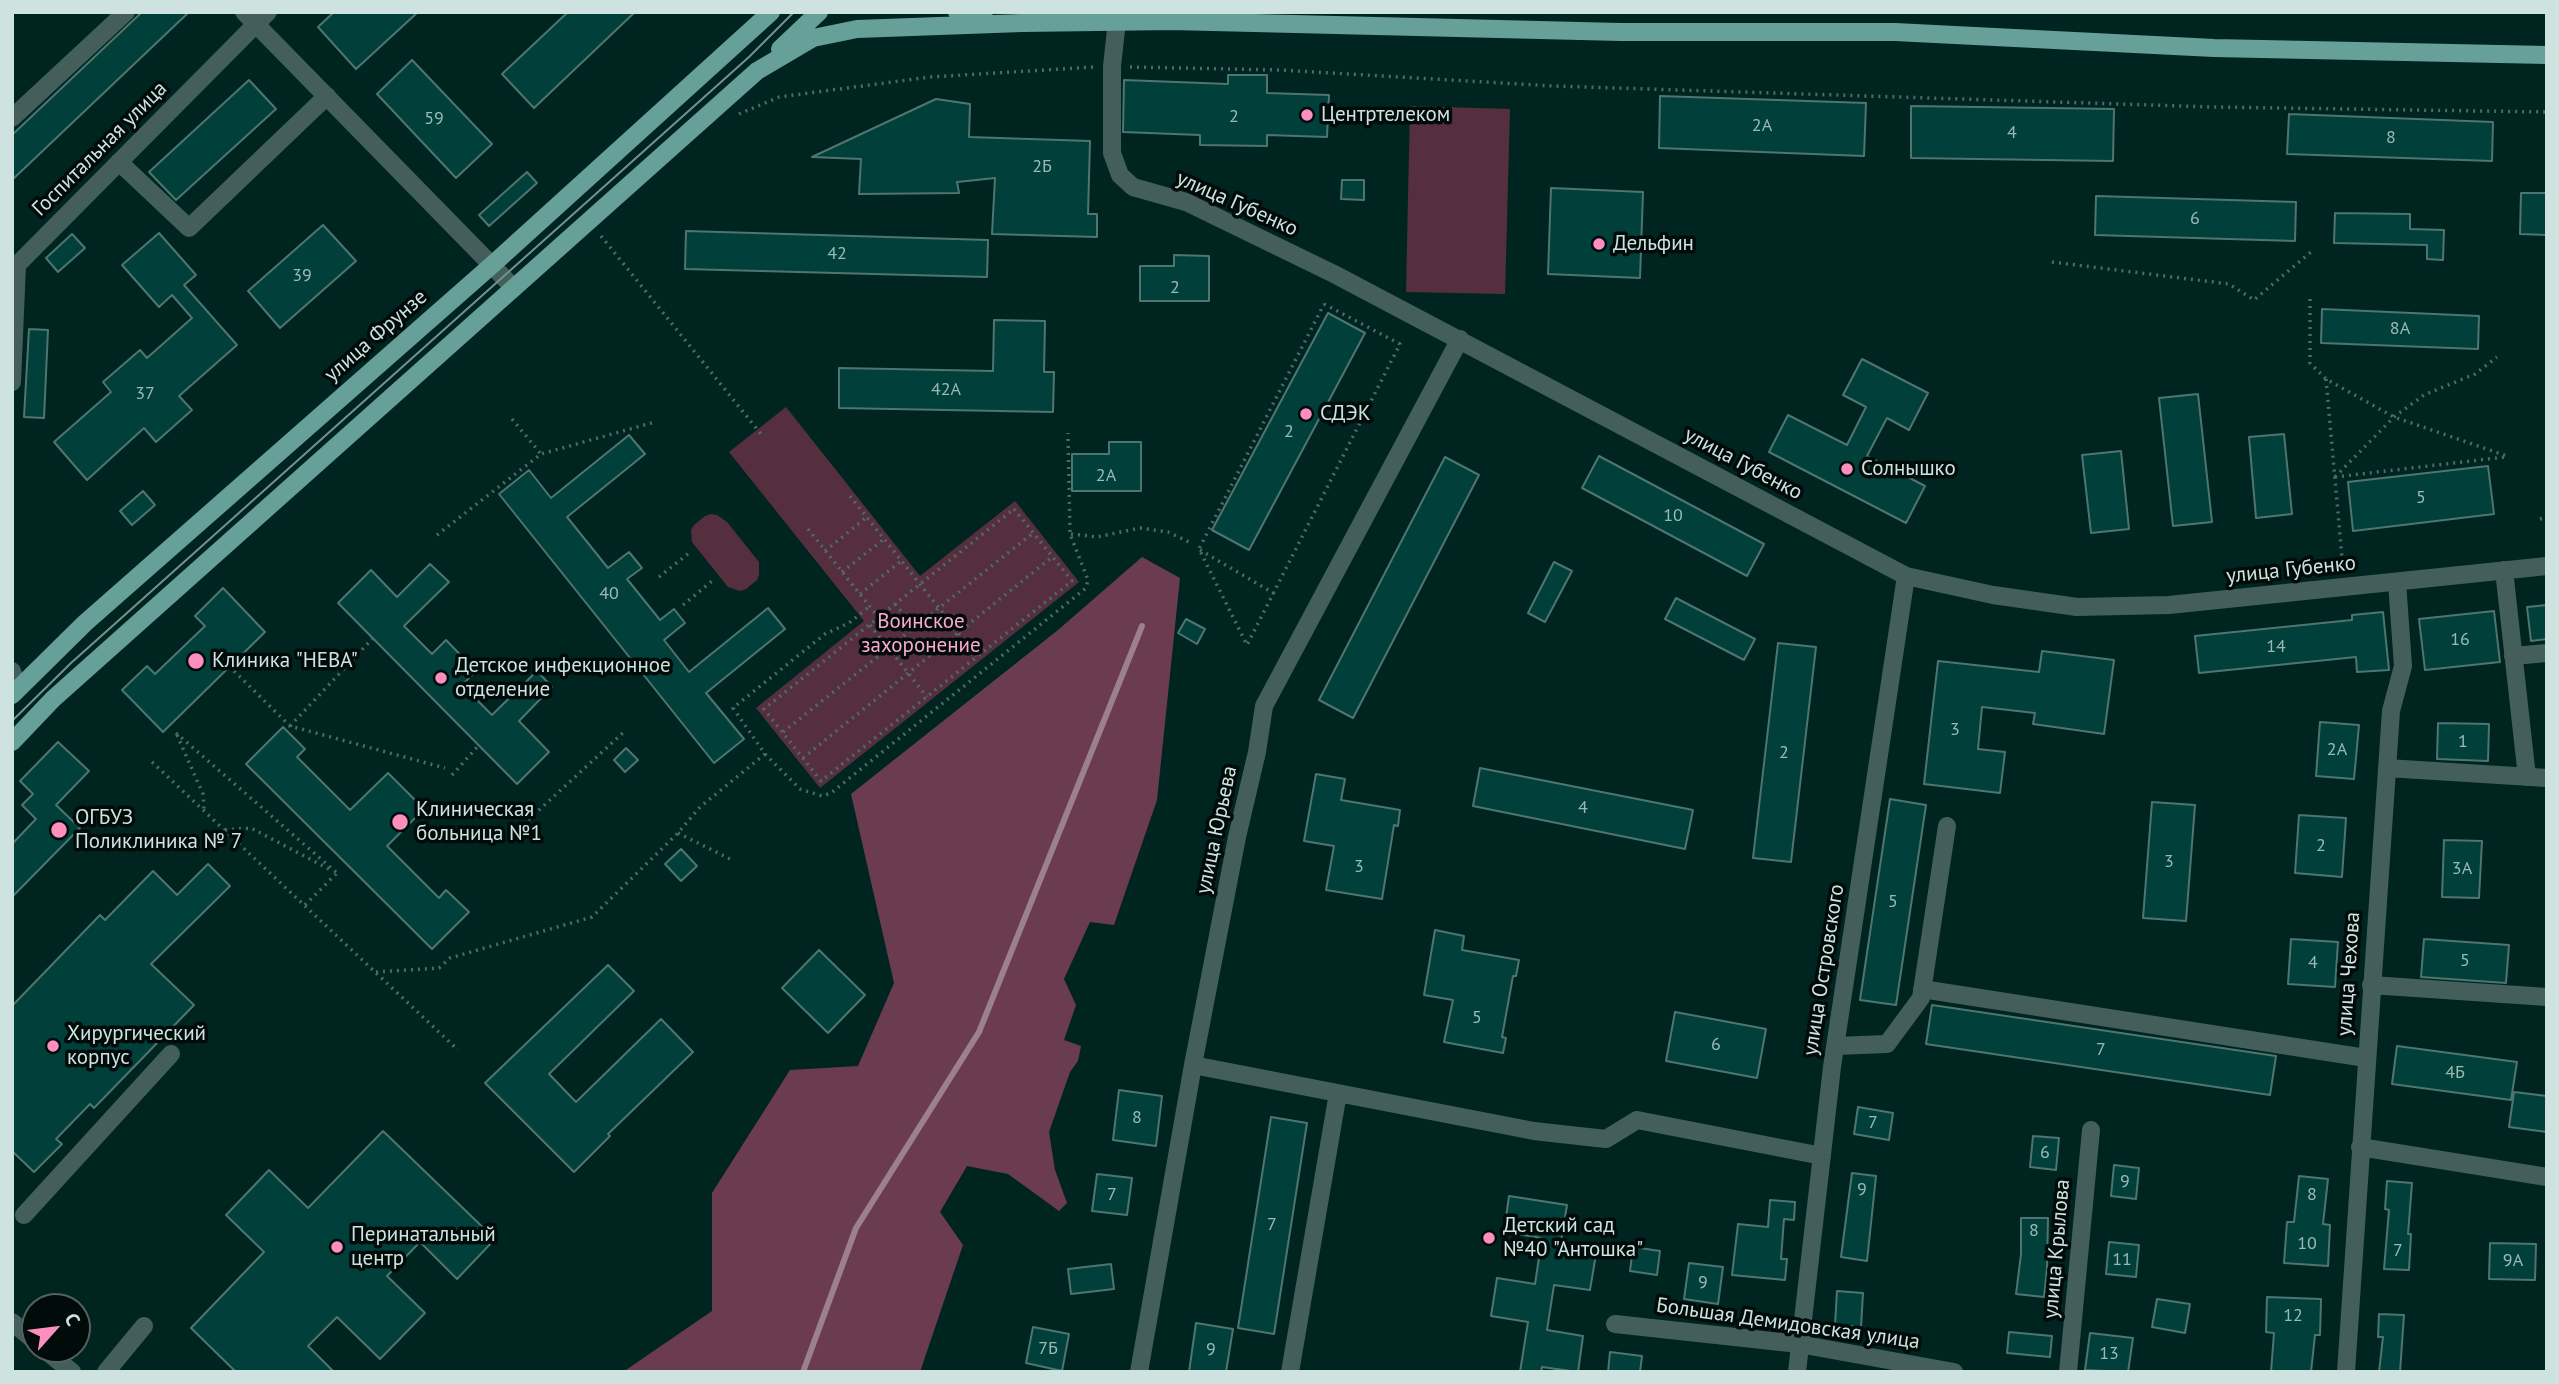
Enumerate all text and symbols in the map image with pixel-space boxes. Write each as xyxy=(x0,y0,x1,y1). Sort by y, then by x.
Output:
street label: Госпитальная улица xyxy=(27,76,173,222)
place label: Центртелеком xyxy=(1321,102,1450,128)
house number: 2 xyxy=(1229,106,1239,128)
marker: Центртелеком xyxy=(1299,107,1315,123)
house number: 59 xyxy=(424,108,444,130)
house number: 2А xyxy=(1752,115,1772,137)
house number: 4 xyxy=(2007,122,2017,144)
house number: 8 xyxy=(2386,127,2396,149)
house number: 2Б xyxy=(1032,156,1052,178)
street label: улица Губенко xyxy=(1172,166,1302,242)
house number: 6 xyxy=(2190,208,2200,230)
place label: Дельфин xyxy=(1613,231,1694,257)
marker: Дельфин xyxy=(1591,236,1607,252)
house number: 42 xyxy=(827,243,847,265)
house number: 39 xyxy=(292,265,312,287)
house number: 2 xyxy=(1170,277,1180,299)
street label: улица Фрунзе xyxy=(320,285,432,387)
house number: 8А xyxy=(2390,318,2410,340)
house number: 42А xyxy=(931,379,961,401)
house number: 37 xyxy=(135,383,155,405)
place label: СДЭК xyxy=(1320,401,1371,427)
marker: СДЭК xyxy=(1298,406,1314,422)
house number: 2 xyxy=(1284,421,1294,443)
street label: улица Губенко xyxy=(1680,422,1806,506)
place label: Солнышко xyxy=(1861,456,1956,482)
marker: Солнышко xyxy=(1839,461,1855,477)
house number: 2А xyxy=(1096,465,1116,487)
house number: 5 xyxy=(2416,487,2426,509)
house number: 10 xyxy=(1663,505,1683,527)
street label: улица Губенко xyxy=(2225,551,2357,589)
house number: 40 xyxy=(599,583,619,605)
park label: Воинское захоронение xyxy=(861,609,981,659)
house number: 16 xyxy=(2450,629,2470,651)
house number: 14 xyxy=(2266,636,2286,658)
place label: Клиника "НЕВА" xyxy=(212,648,358,674)
marker: Клиника "НЕВА" xyxy=(186,651,206,671)
place label: Детское инфекционное отделение xyxy=(455,653,671,703)
marker: Детское инфекционное отделение xyxy=(433,670,449,686)
house number: 3 xyxy=(1950,719,1960,741)
house number: 1 xyxy=(2458,731,2468,753)
house number: 2А xyxy=(2327,739,2347,761)
house number: 2 xyxy=(1779,742,1789,764)
street label: улица Юрьева xyxy=(1191,764,1243,896)
place label: Клиническая больница №1 xyxy=(416,797,542,847)
house number: 4 xyxy=(1578,797,1588,819)
place label: ОГБУЗ Поликлиника № 7 xyxy=(75,805,242,855)
marker: Клиническая больница №1 xyxy=(390,812,410,832)
marker: ОГБУЗ Поликлиника № 7 xyxy=(49,820,69,840)
house number: 2 xyxy=(2316,835,2326,857)
house number: 3 xyxy=(2164,851,2174,873)
house number: 3 xyxy=(1354,856,1364,878)
house number: 3А xyxy=(2452,858,2472,880)
street label: улица Островского xyxy=(1798,882,1850,1058)
house number: 5 xyxy=(1888,891,1898,913)
street label: улица Чехова xyxy=(2332,911,2366,1037)
house number: 5 xyxy=(2460,950,2470,972)
house number: 4 xyxy=(2308,952,2318,974)
house number: 5 xyxy=(1472,1007,1482,1029)
place label: Хирургический корпус xyxy=(67,1021,206,1071)
house number: 6 xyxy=(1711,1034,1721,1056)
marker: Хирургический корпус xyxy=(45,1038,61,1054)
house number: 7 xyxy=(2096,1039,2106,1061)
house number: 4Б xyxy=(2445,1062,2465,1084)
house number: 8 xyxy=(1132,1107,1142,1129)
house number: 7 xyxy=(1868,1112,1878,1134)
house number: 6 xyxy=(2040,1142,2050,1164)
house number: 9 xyxy=(2120,1171,2130,1193)
street label: улица Крылова xyxy=(2038,1178,2076,1320)
house number: 9 xyxy=(1857,1179,1867,1201)
house number: 7 xyxy=(1107,1184,1117,1206)
house number: 8 xyxy=(2307,1184,2317,1206)
place label: Детский сад №40 "Антошка" xyxy=(1503,1213,1643,1263)
house number: 7 xyxy=(1267,1214,1277,1236)
house number: 8 xyxy=(2029,1220,2039,1242)
place label: Перинатальный центр xyxy=(351,1222,496,1272)
marker: Детский сад №40 "Антошка" xyxy=(1481,1230,1497,1246)
house number: 10 xyxy=(2297,1233,2317,1255)
marker: Перинатальный центр xyxy=(329,1239,345,1255)
house number: 7 xyxy=(2393,1240,2403,1262)
house number: 11 xyxy=(2112,1249,2132,1271)
house number: 9А xyxy=(2503,1250,2523,1272)
house number: 9 xyxy=(1698,1272,1708,1294)
north arrow xyxy=(21,1293,91,1363)
street label: Большая Демидовская улица xyxy=(1655,1293,1921,1355)
house number: 12 xyxy=(2283,1305,2303,1327)
text: С xyxy=(60,1309,86,1329)
house number: 7Б xyxy=(1038,1338,1058,1360)
house number: 9 xyxy=(1206,1339,1216,1361)
house number: 13 xyxy=(2099,1343,2119,1365)

